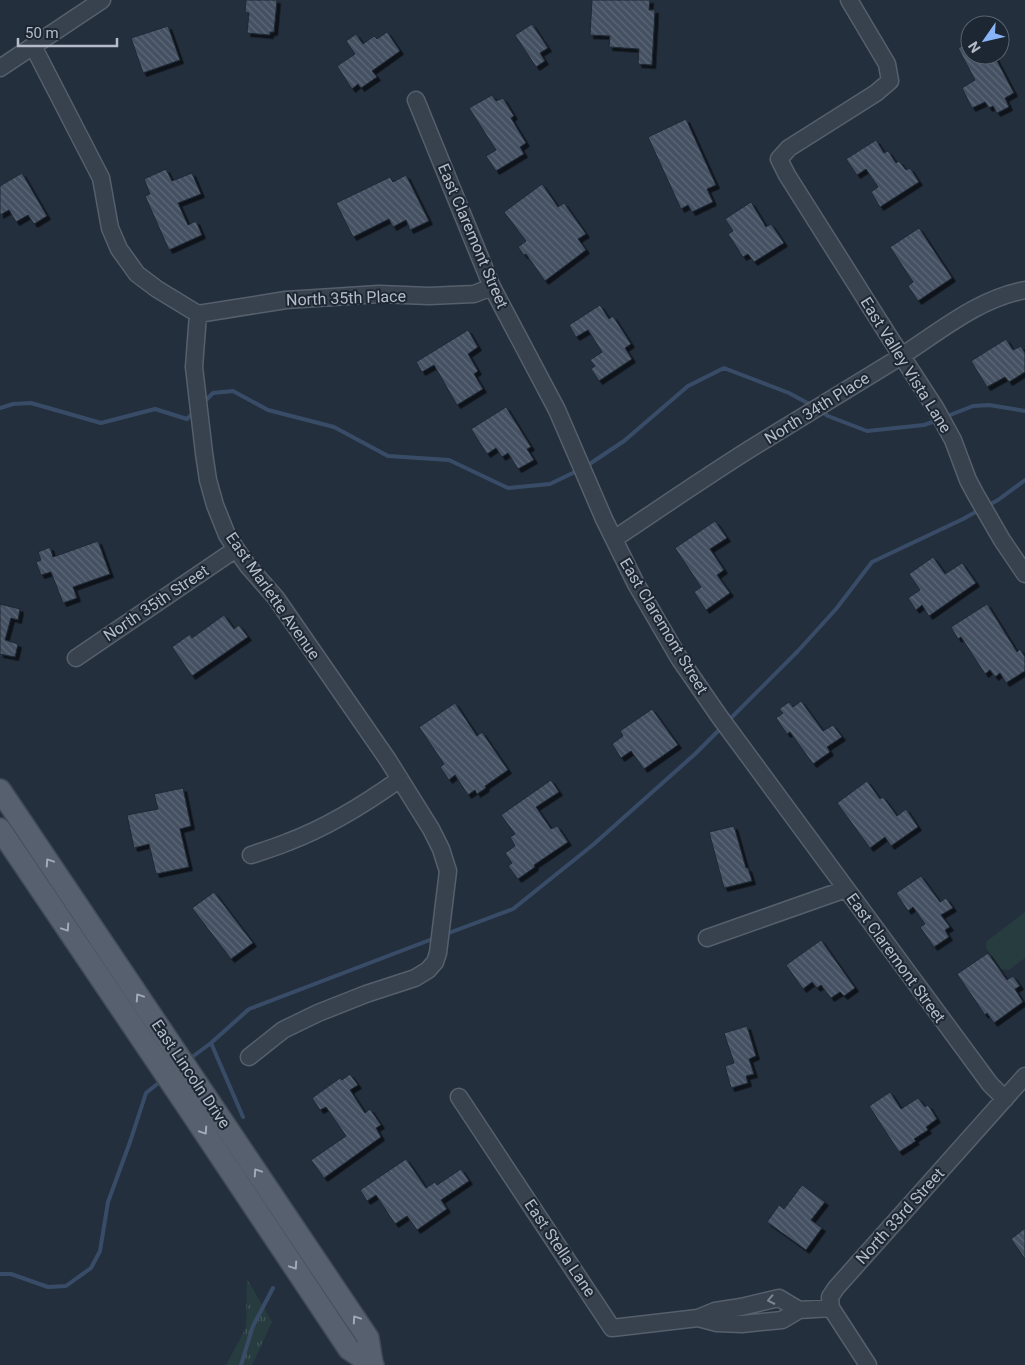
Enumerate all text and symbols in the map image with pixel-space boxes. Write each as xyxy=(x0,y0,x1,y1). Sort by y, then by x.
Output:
scale bar xyxy=(18,15,116,47)
north arrow xyxy=(960,15,1010,65)
text: 50 m xyxy=(25,24,59,42)
text: N xyxy=(965,39,984,56)
street label: East Claremont Street xyxy=(434,161,512,311)
street label: North 35th Place xyxy=(286,286,406,310)
street label: East Valley Vista Lane xyxy=(857,294,955,436)
street label: North 34th Place xyxy=(761,368,873,448)
street label: East Marlette Avenue xyxy=(222,529,324,663)
street label: East Claremont Street xyxy=(616,554,712,698)
street label: North 35th Street xyxy=(100,561,212,645)
one-way arrow xyxy=(46,858,55,868)
street label: East Claremont Street xyxy=(843,890,949,1026)
one-way arrow xyxy=(60,922,70,931)
one-way arrow xyxy=(136,993,146,1002)
street label: East Lincoln Drive xyxy=(148,1016,234,1132)
one-way arrow xyxy=(198,1126,207,1135)
street label: North 33rd Street xyxy=(852,1164,948,1268)
one-way arrow xyxy=(254,1168,263,1177)
street label: East Stella Lane xyxy=(520,1196,600,1300)
one-way arrow xyxy=(288,1261,297,1270)
one-way arrow xyxy=(766,1295,775,1305)
one-way arrow xyxy=(353,1315,362,1324)

